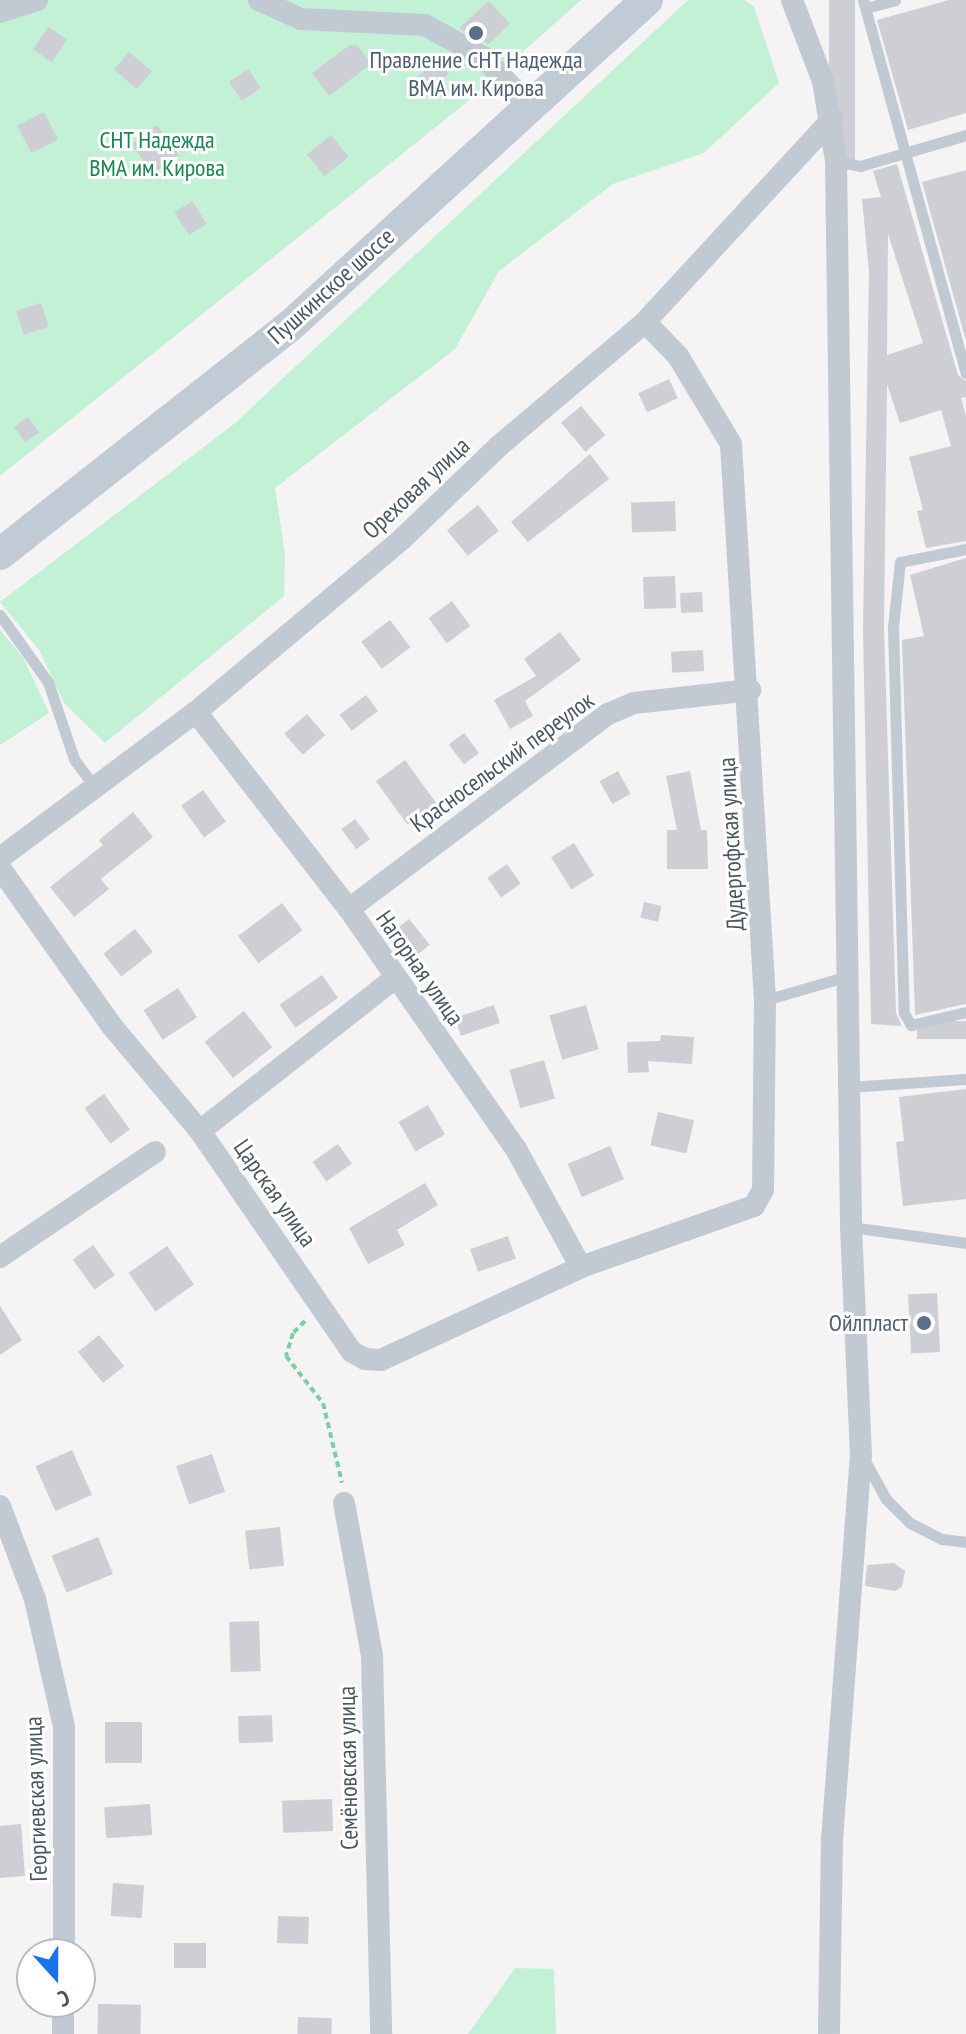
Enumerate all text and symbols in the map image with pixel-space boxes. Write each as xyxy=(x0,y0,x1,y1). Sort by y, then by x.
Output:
marker: Правление СНТ Надежда ВМА им. Кирова xyxy=(467,24,485,42)
place label: Правление СНТ Надежда ВМА им. Кирова xyxy=(369,46,583,102)
park label: СНТ Надежда ВМА им. Кирова xyxy=(88,126,226,182)
street label: Пушкинское шоссе xyxy=(262,222,400,350)
street label: Ореховая улица xyxy=(356,431,476,545)
street label: Красносельский переулок xyxy=(405,686,599,838)
street label: Дудергофская улица xyxy=(712,757,750,931)
street label: Нагорная улица xyxy=(370,905,470,1031)
street label: Царская улица xyxy=(228,1134,322,1252)
place label: Ойлпласт xyxy=(829,1309,908,1337)
marker: Ойлпласт xyxy=(915,1314,933,1332)
street label: Семёновская улица xyxy=(332,1686,364,1850)
street label: Георгиевская улица xyxy=(19,1716,53,1882)
north arrow xyxy=(16,1938,96,2018)
text: С xyxy=(54,1984,74,2013)

